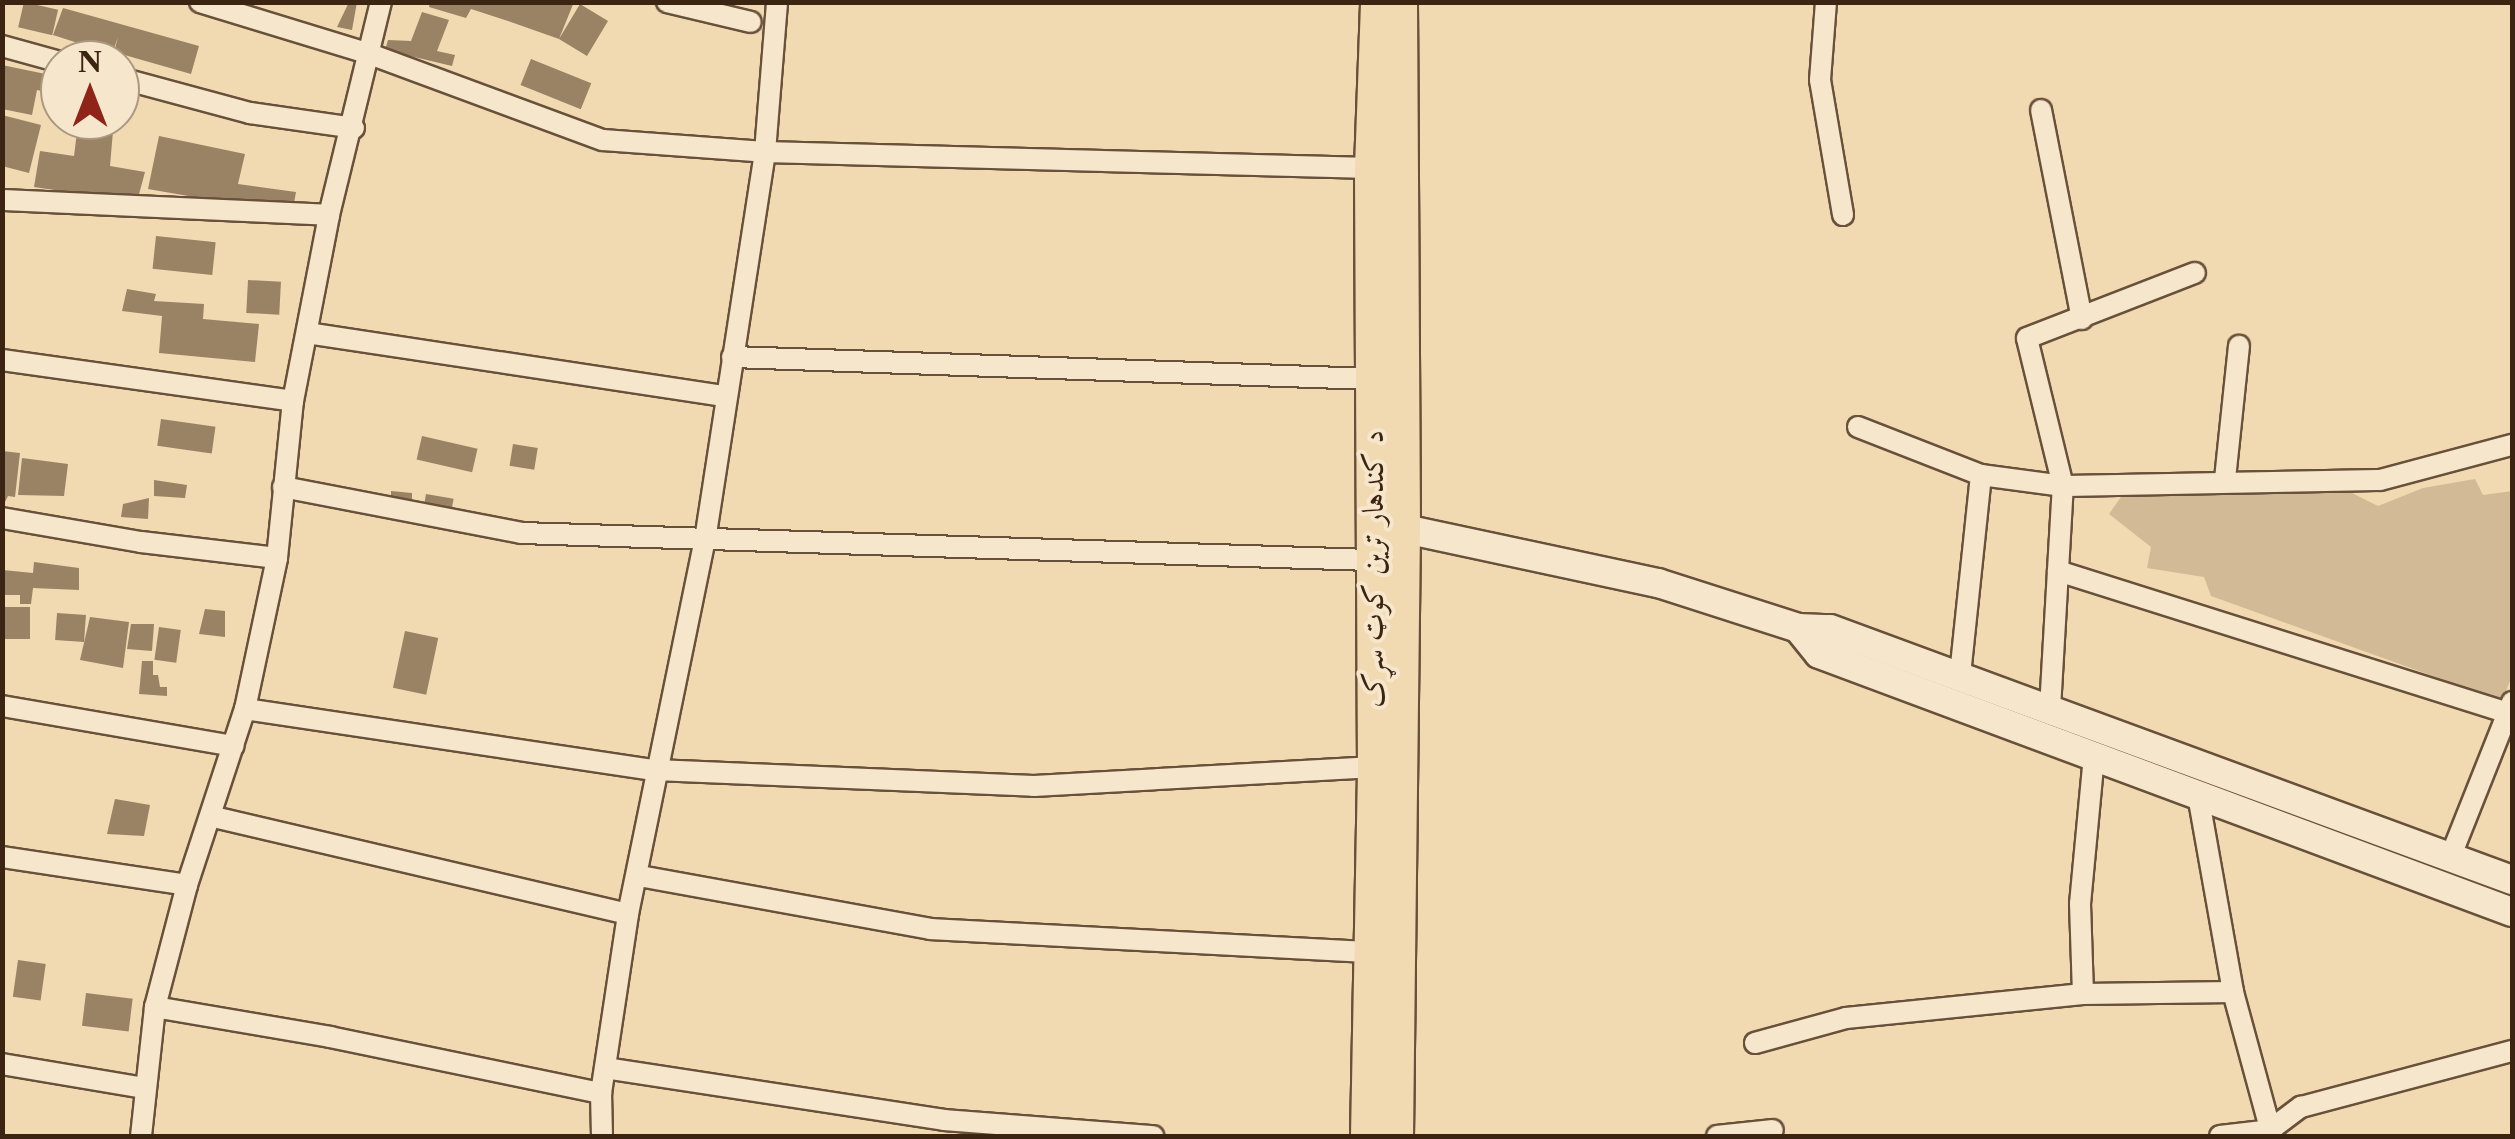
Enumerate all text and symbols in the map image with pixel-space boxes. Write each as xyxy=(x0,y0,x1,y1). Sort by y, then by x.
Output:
north arrow xyxy=(40,40,140,140)
text: N xyxy=(78,45,102,79)
street label: د کندهار ترين کوټ سړک xyxy=(1355,430,1391,708)

